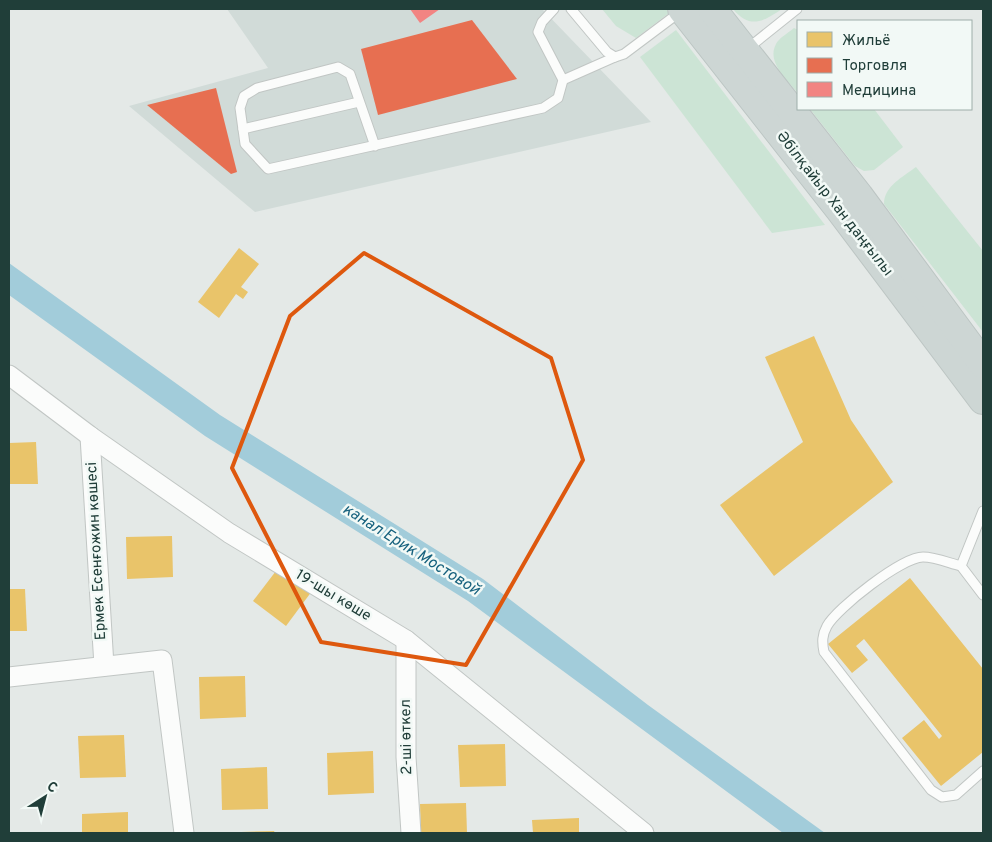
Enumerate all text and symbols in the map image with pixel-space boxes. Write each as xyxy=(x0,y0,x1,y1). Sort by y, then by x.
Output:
legend xyxy=(797,20,972,110)
text: Жильё xyxy=(842,32,890,51)
text: Торговля xyxy=(842,57,907,76)
text: Медицина xyxy=(842,82,916,101)
street label: Әбілқайыр Хан даңғылы xyxy=(771,128,897,280)
street label: Ермек Есенғожин көшесі xyxy=(83,461,111,641)
water label: канал Ерик Мостовой xyxy=(339,500,484,601)
street label: 19-шы көше xyxy=(292,566,374,626)
street label: 2-шi өткел xyxy=(397,699,417,775)
north arrow xyxy=(20,772,70,822)
text: С xyxy=(43,778,60,797)

